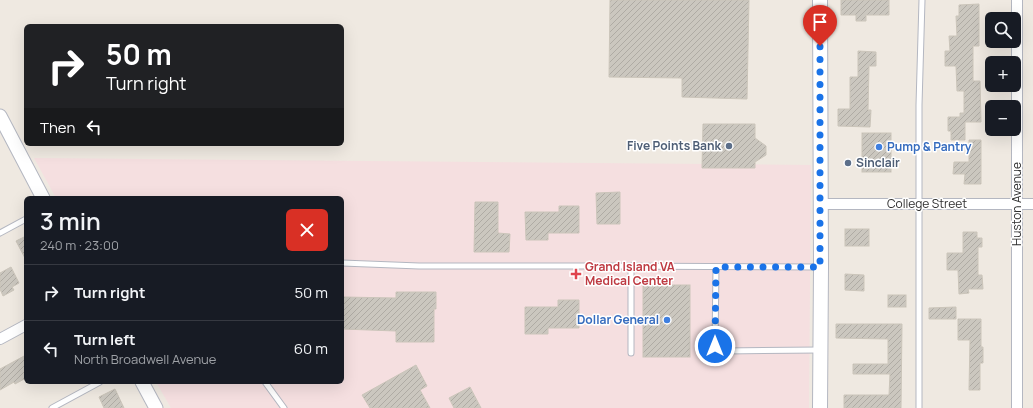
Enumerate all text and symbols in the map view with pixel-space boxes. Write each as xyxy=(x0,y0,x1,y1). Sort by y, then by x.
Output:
pin xyxy=(803,5,837,46)
icon: arrive xyxy=(809,11,831,33)
map controls xyxy=(985,12,1021,136)
button: search xyxy=(985,12,1021,48)
text: 50 m xyxy=(106,35,172,73)
icon: right xyxy=(40,40,92,92)
button: + xyxy=(985,56,1021,92)
text: Turn right xyxy=(106,71,187,95)
button: − xyxy=(985,100,1021,136)
icon: left xyxy=(83,116,105,138)
text: Then xyxy=(40,117,75,138)
place label: Five Points Bank xyxy=(627,137,722,154)
place label: Pump & Pantry xyxy=(887,138,972,155)
marker: Five Points Bank xyxy=(724,141,734,151)
marker: Pump & Pantry xyxy=(874,142,884,152)
place label: Sinclair xyxy=(856,154,900,171)
marker: Sinclair xyxy=(843,158,853,168)
street label: Huston Avenue xyxy=(1008,162,1025,246)
street label: College Street xyxy=(887,195,967,212)
text: 3 min xyxy=(40,204,101,237)
button: close xyxy=(286,209,328,251)
text: 240 m · 23:00 xyxy=(40,236,119,254)
place label: Grand Island VA Medical Center xyxy=(585,258,675,289)
marker: Grand Island VA Medical Center xyxy=(570,268,582,280)
icon: right xyxy=(40,282,62,304)
text: Turn right xyxy=(74,282,145,303)
text: 50 m xyxy=(294,282,328,303)
place label: Dollar General xyxy=(577,311,659,328)
marker: Dollar General xyxy=(662,315,672,325)
position arrow xyxy=(694,325,736,367)
text: Turn left xyxy=(74,329,136,350)
icon: left xyxy=(40,338,62,360)
text: 60 m xyxy=(294,338,328,359)
text: North Broadwell Avenue xyxy=(74,350,216,368)

